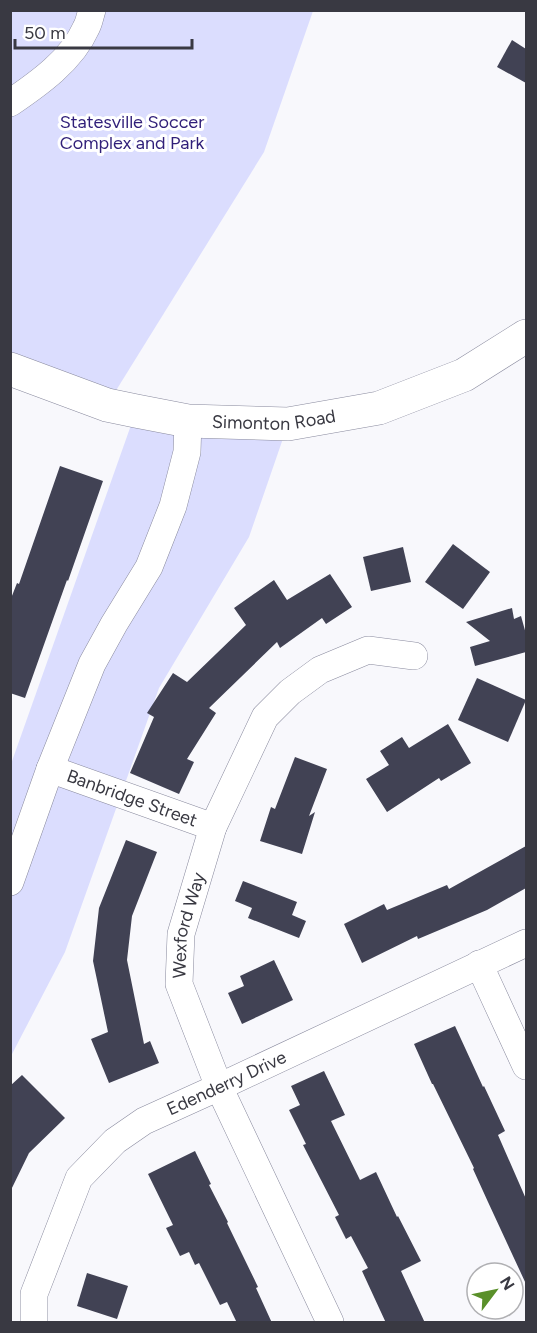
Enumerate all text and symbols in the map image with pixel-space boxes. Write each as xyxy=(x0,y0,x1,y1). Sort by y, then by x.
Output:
scale bar xyxy=(15,12,192,50)
text: 50 m xyxy=(24,22,66,44)
park label: Statesville Soccer Complex and Park xyxy=(60,111,205,154)
street label: Simonton Road xyxy=(211,405,337,435)
street label: Banbridge Street xyxy=(64,765,200,832)
street label: Wexford Way xyxy=(168,869,210,979)
street label: Edenderry Drive xyxy=(163,1046,290,1120)
north arrow xyxy=(465,1261,525,1321)
text: N xyxy=(496,1273,519,1294)

